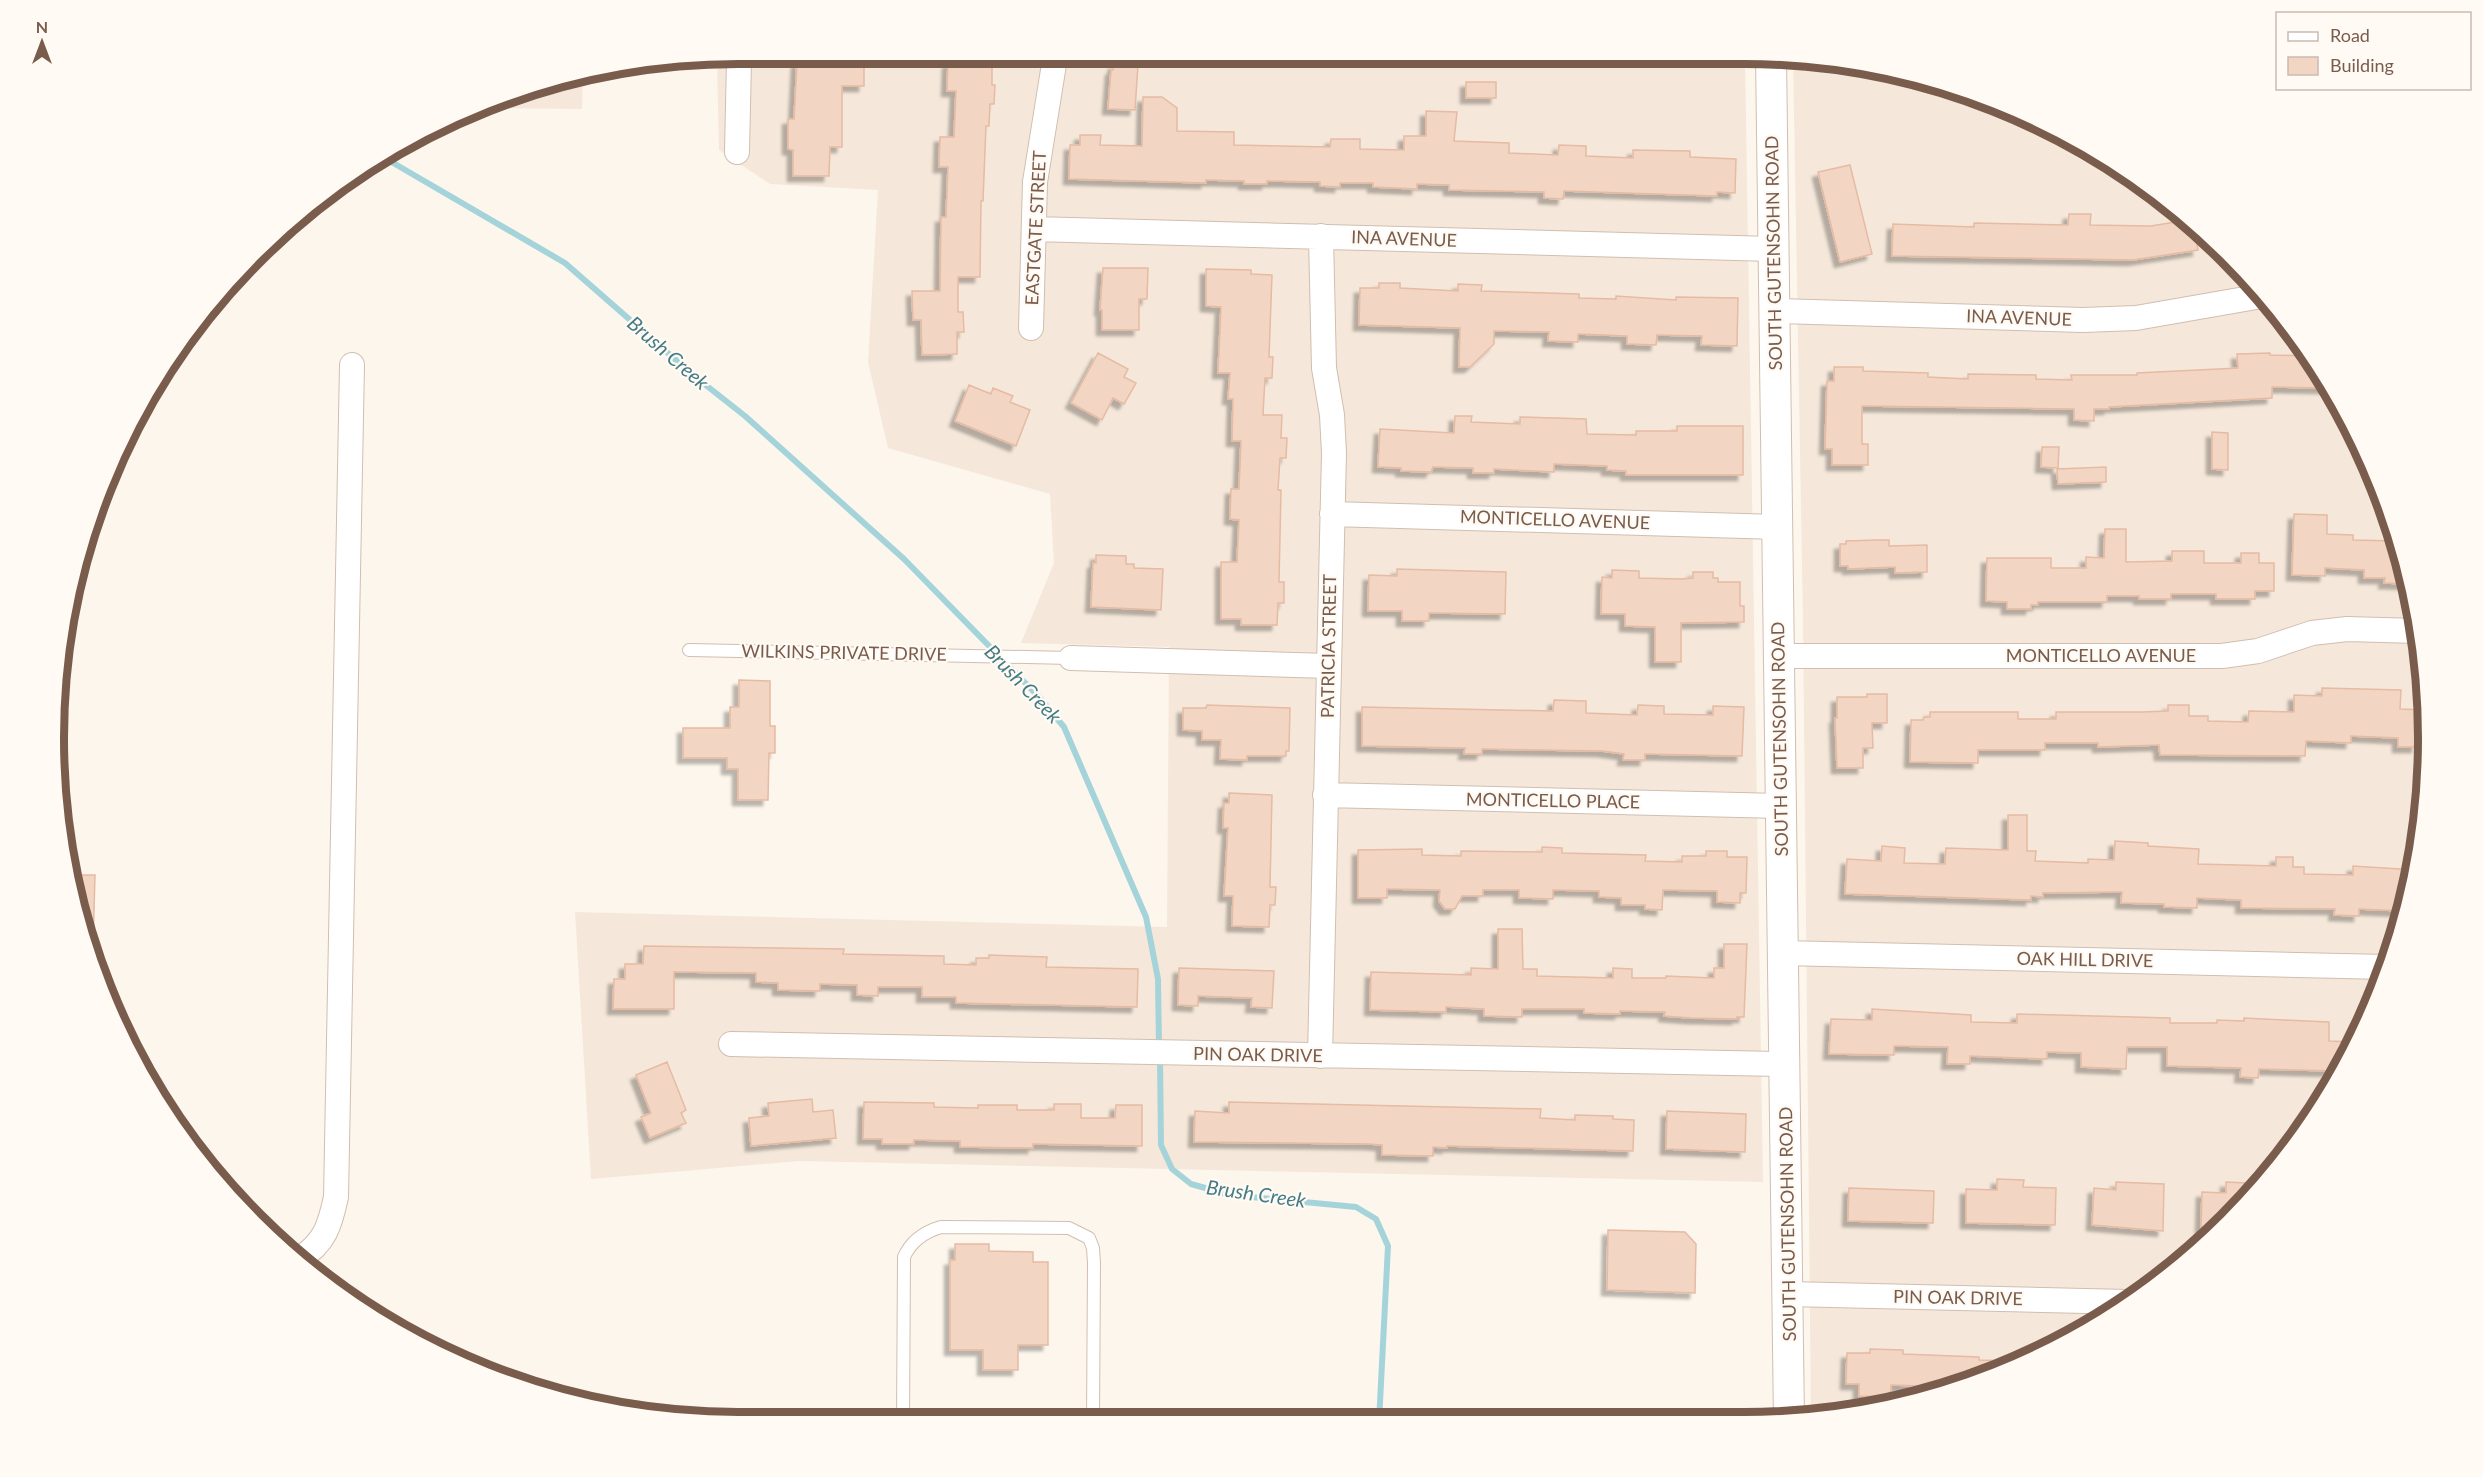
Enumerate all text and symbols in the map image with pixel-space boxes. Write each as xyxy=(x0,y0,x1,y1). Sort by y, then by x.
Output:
north arrow xyxy=(12,12,72,72)
legend xyxy=(2276,12,2471,90)
text: N xyxy=(36,17,48,36)
text: Road xyxy=(2330,24,2370,46)
text: Building xyxy=(2330,54,2394,76)
street label: SOUTH GUTENSOHN ROAD xyxy=(1760,135,1786,371)
street label: EASTGATE STREET xyxy=(1020,150,1050,306)
street label: INA AVENUE xyxy=(1351,225,1457,251)
street label: INA AVENUE xyxy=(1966,304,2072,330)
water label: Brush Creek xyxy=(623,310,715,394)
street label: MONTICELLO AVENUE xyxy=(1459,505,1651,533)
street label: PATRICIA STREET xyxy=(1316,573,1340,718)
street label: SOUTH GUTENSOHN ROAD xyxy=(1766,621,1792,857)
street label: WILKINS PRIVATE DRIVE xyxy=(741,639,947,665)
water label: Brush Creek xyxy=(980,639,1067,728)
street label: MONTICELLO AVENUE xyxy=(2006,644,2196,666)
street label: MONTICELLO PLACE xyxy=(1466,787,1640,813)
street label: OAK HILL DRIVE xyxy=(2016,947,2154,971)
street label: PIN OAK DRIVE xyxy=(1193,1042,1323,1066)
street label: SOUTH GUTENSOHN ROAD xyxy=(1774,1106,1800,1342)
water label: Brush Creek xyxy=(1205,1174,1308,1212)
street label: PIN OAK DRIVE xyxy=(1893,1285,2023,1309)

